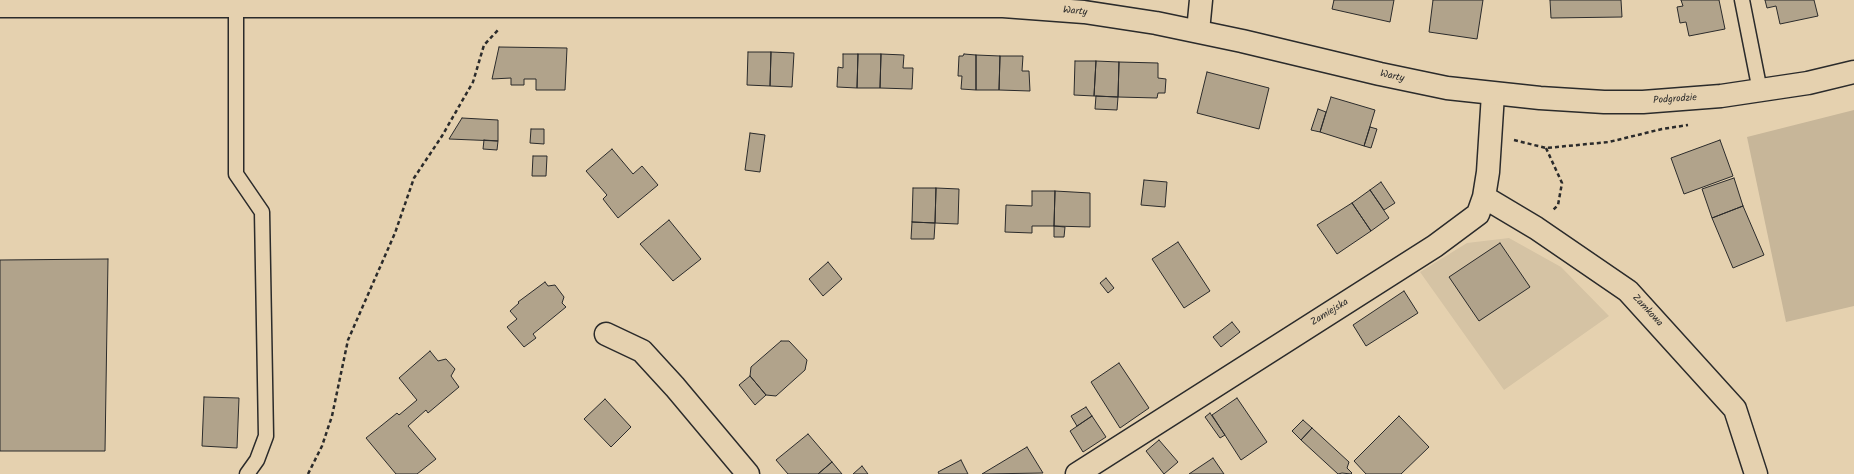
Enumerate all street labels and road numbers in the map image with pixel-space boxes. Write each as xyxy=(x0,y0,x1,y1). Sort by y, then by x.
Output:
street label: Warty xyxy=(1062,5,1088,19)
street label: Warty xyxy=(1379,69,1405,85)
street label: Podgrodzie xyxy=(1653,92,1697,108)
street label: Zamkowa xyxy=(1629,292,1665,330)
street label: Zamiejska xyxy=(1309,297,1351,329)

